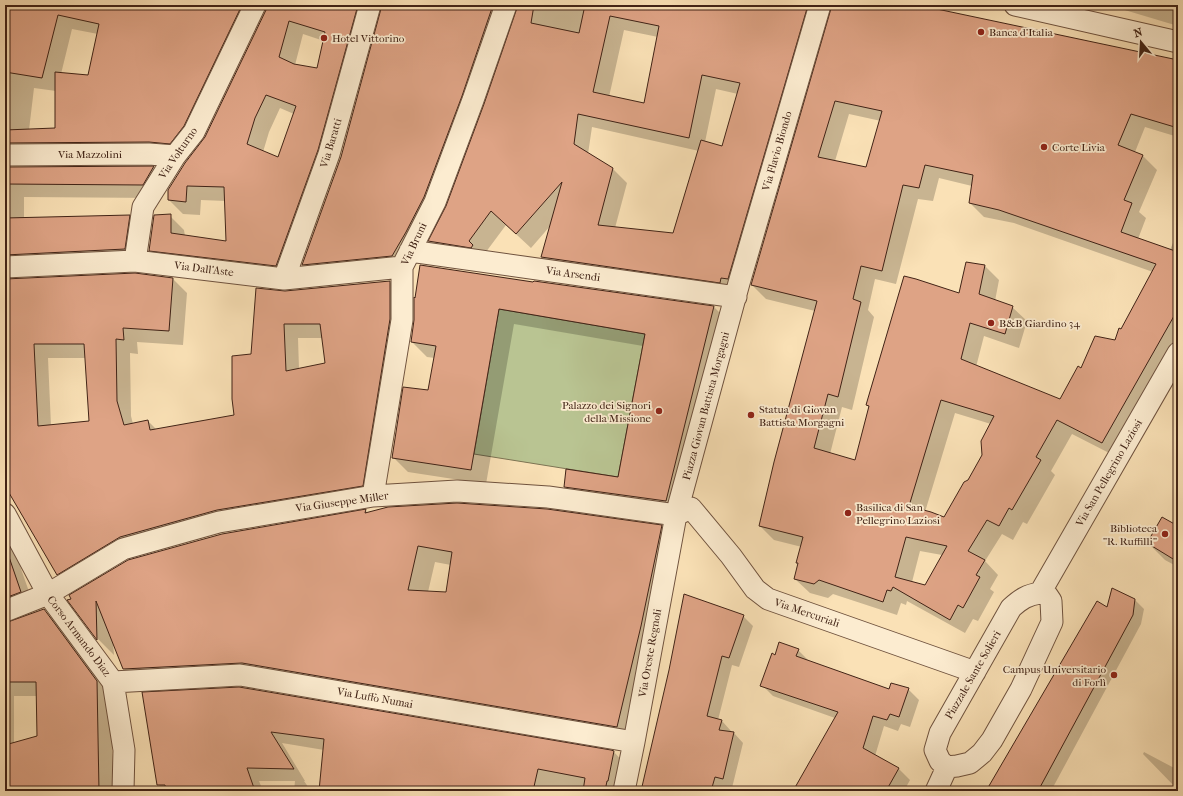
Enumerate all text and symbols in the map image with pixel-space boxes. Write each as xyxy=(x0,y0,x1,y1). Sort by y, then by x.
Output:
north arrow xyxy=(1121,22,1161,62)
text: N xyxy=(1132,25,1145,40)
place label: Banca d'Italia xyxy=(989,26,1054,39)
marker: Banca d'Italia xyxy=(976,27,986,37)
place label: Hotel Vittorino xyxy=(332,32,405,45)
marker: Hotel Vittorino xyxy=(319,33,329,43)
street label: Via Flavio Biondo xyxy=(759,109,795,193)
street label: Via Baratti xyxy=(317,116,345,170)
street label: Via Volturno xyxy=(155,124,200,182)
place label: Corte Livia xyxy=(1052,141,1106,154)
marker: Corte Livia xyxy=(1039,142,1049,152)
street label: Via Mazzolini xyxy=(57,148,123,161)
street label: Via Bruni xyxy=(398,220,430,268)
street label: Via Dall'Aste xyxy=(173,259,235,279)
street label: Via Arsendi xyxy=(544,264,602,284)
place label: B&B Giardino 34 xyxy=(999,317,1080,330)
marker: B&B Giardino 34 xyxy=(986,318,996,328)
street label: Piazza Giovan Battista Morgagni xyxy=(680,330,732,482)
place label: Palazzo dei Signori della Missione xyxy=(562,399,652,425)
place label: Statua di Giovan Battista Morgagni xyxy=(759,403,845,429)
marker: Palazzo dei Signori della Missione xyxy=(654,406,664,416)
marker: Statua di Giovan Battista Morgagni xyxy=(746,410,756,420)
street label: Via San Pellegrino Laziosi xyxy=(1073,417,1145,530)
street label: Via Giuseppe Miller xyxy=(294,489,390,515)
place label: Basilica di San Pellegrino Laziosi xyxy=(856,501,941,527)
marker: Basilica di San Pellegrino Laziosi xyxy=(843,508,853,518)
place label: Biblioteca "R. Ruffilli" xyxy=(1103,522,1158,548)
marker: Biblioteca "R. Ruffilli" xyxy=(1160,529,1170,539)
street label: Corso Armando Diaz xyxy=(44,593,114,679)
street label: Via Mercuriali xyxy=(772,595,842,630)
street label: Via Oreste Regnoli xyxy=(636,607,664,699)
street label: Piazzale Sante Solieri xyxy=(942,628,1004,722)
place label: Campus Universitario di Forlì xyxy=(1003,663,1107,689)
marker: Campus Universitario di Forlì xyxy=(1109,670,1119,680)
street label: Via Luffo Numai xyxy=(335,685,415,711)

